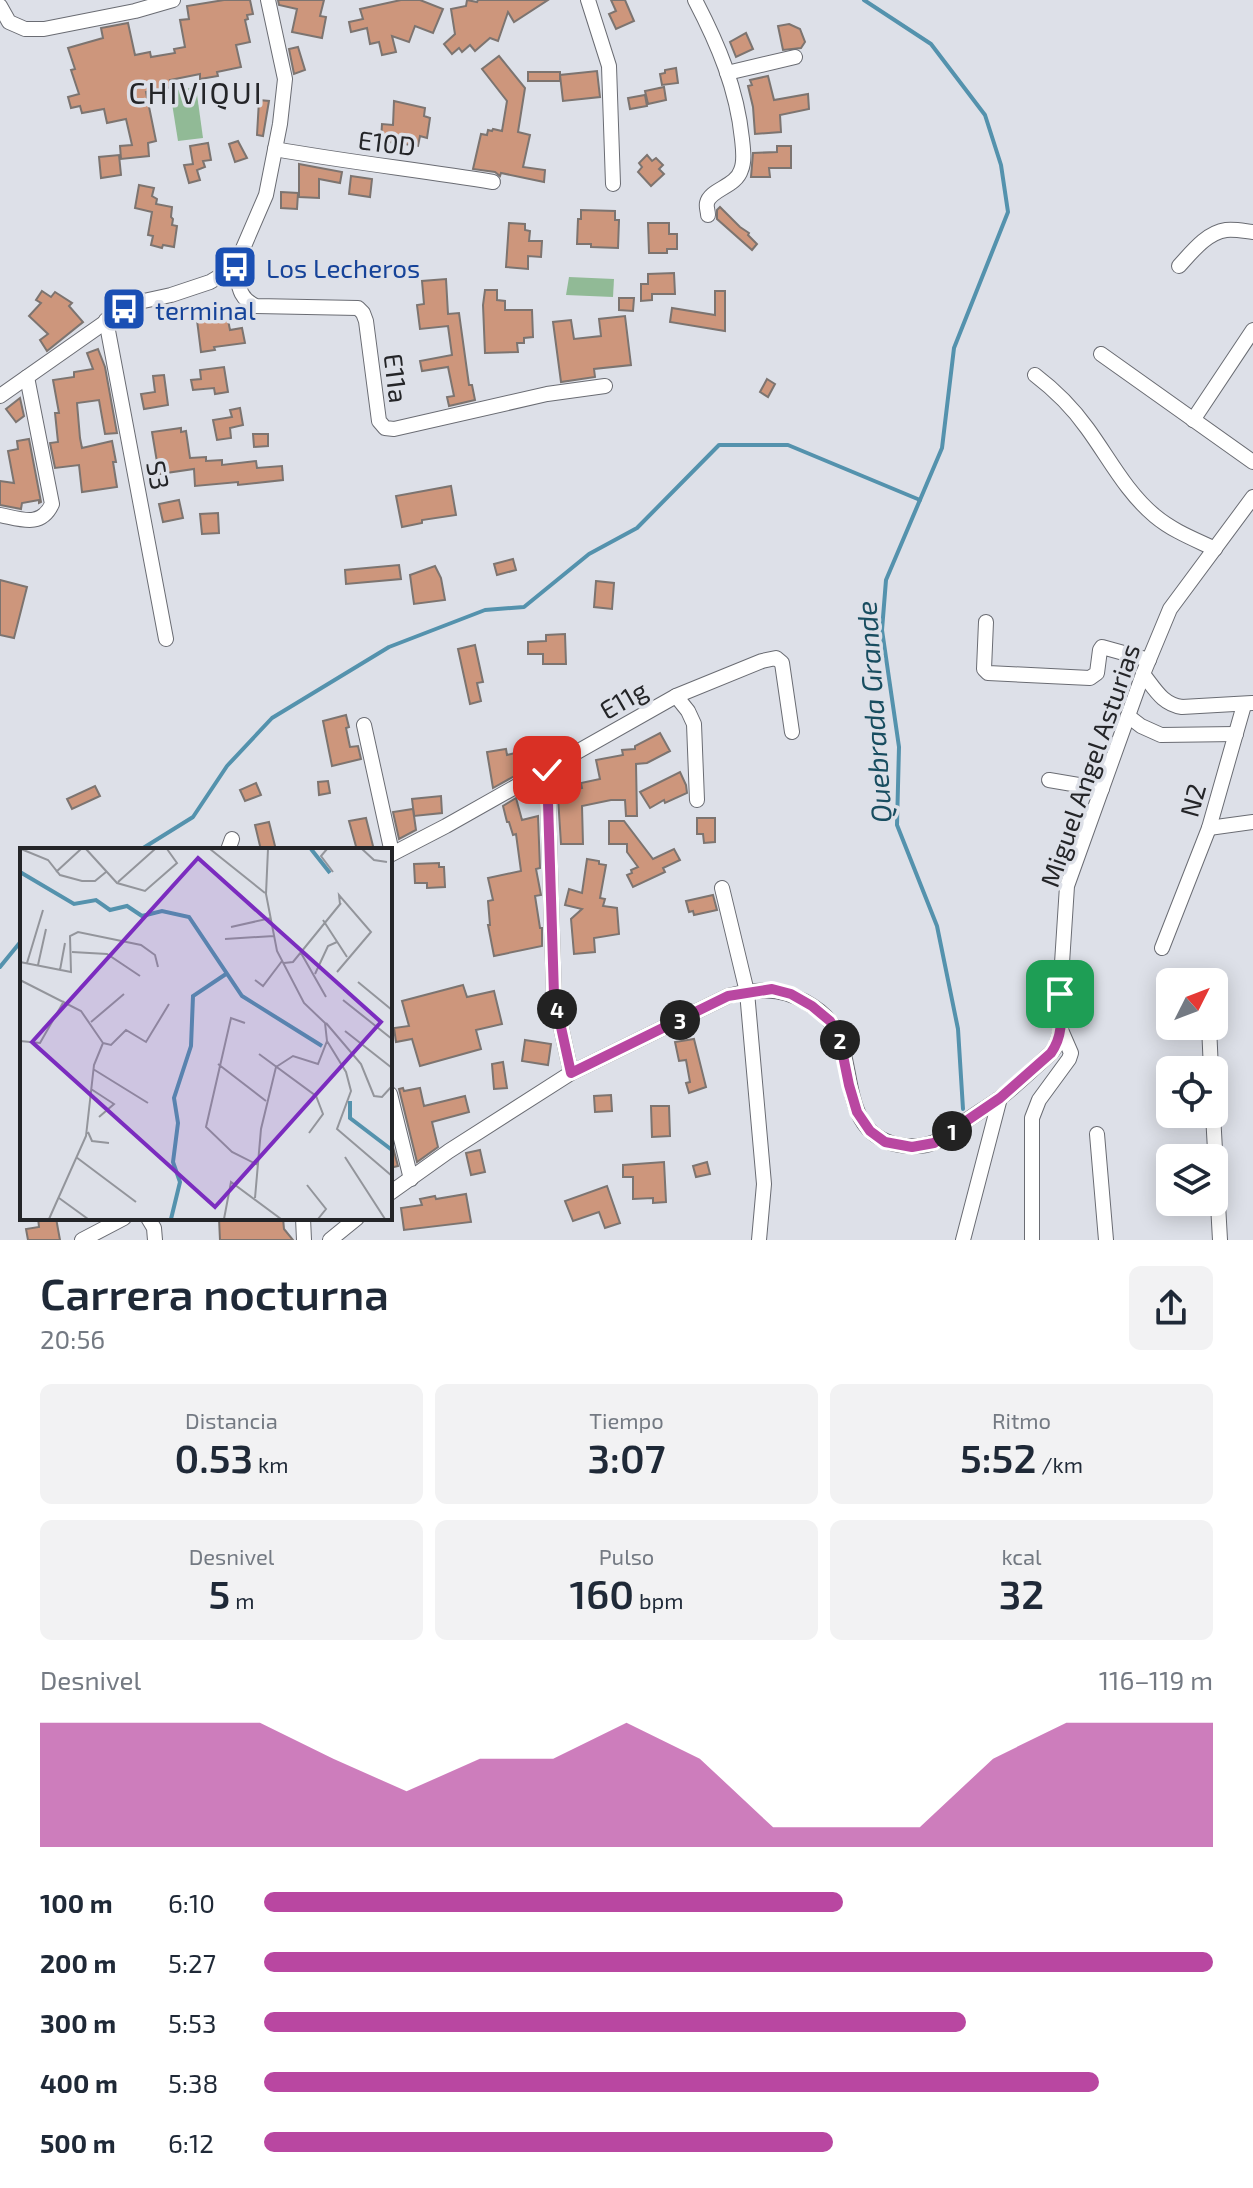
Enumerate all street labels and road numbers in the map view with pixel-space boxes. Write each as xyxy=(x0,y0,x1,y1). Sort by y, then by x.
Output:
street label: E10D xyxy=(356,123,418,161)
street label: E11a xyxy=(379,352,415,404)
street label: S3 xyxy=(141,458,177,492)
street label: Miguel Angel Asturias xyxy=(1033,639,1145,891)
street label: E11g xyxy=(594,673,652,725)
street label: N2 xyxy=(1173,780,1211,820)

